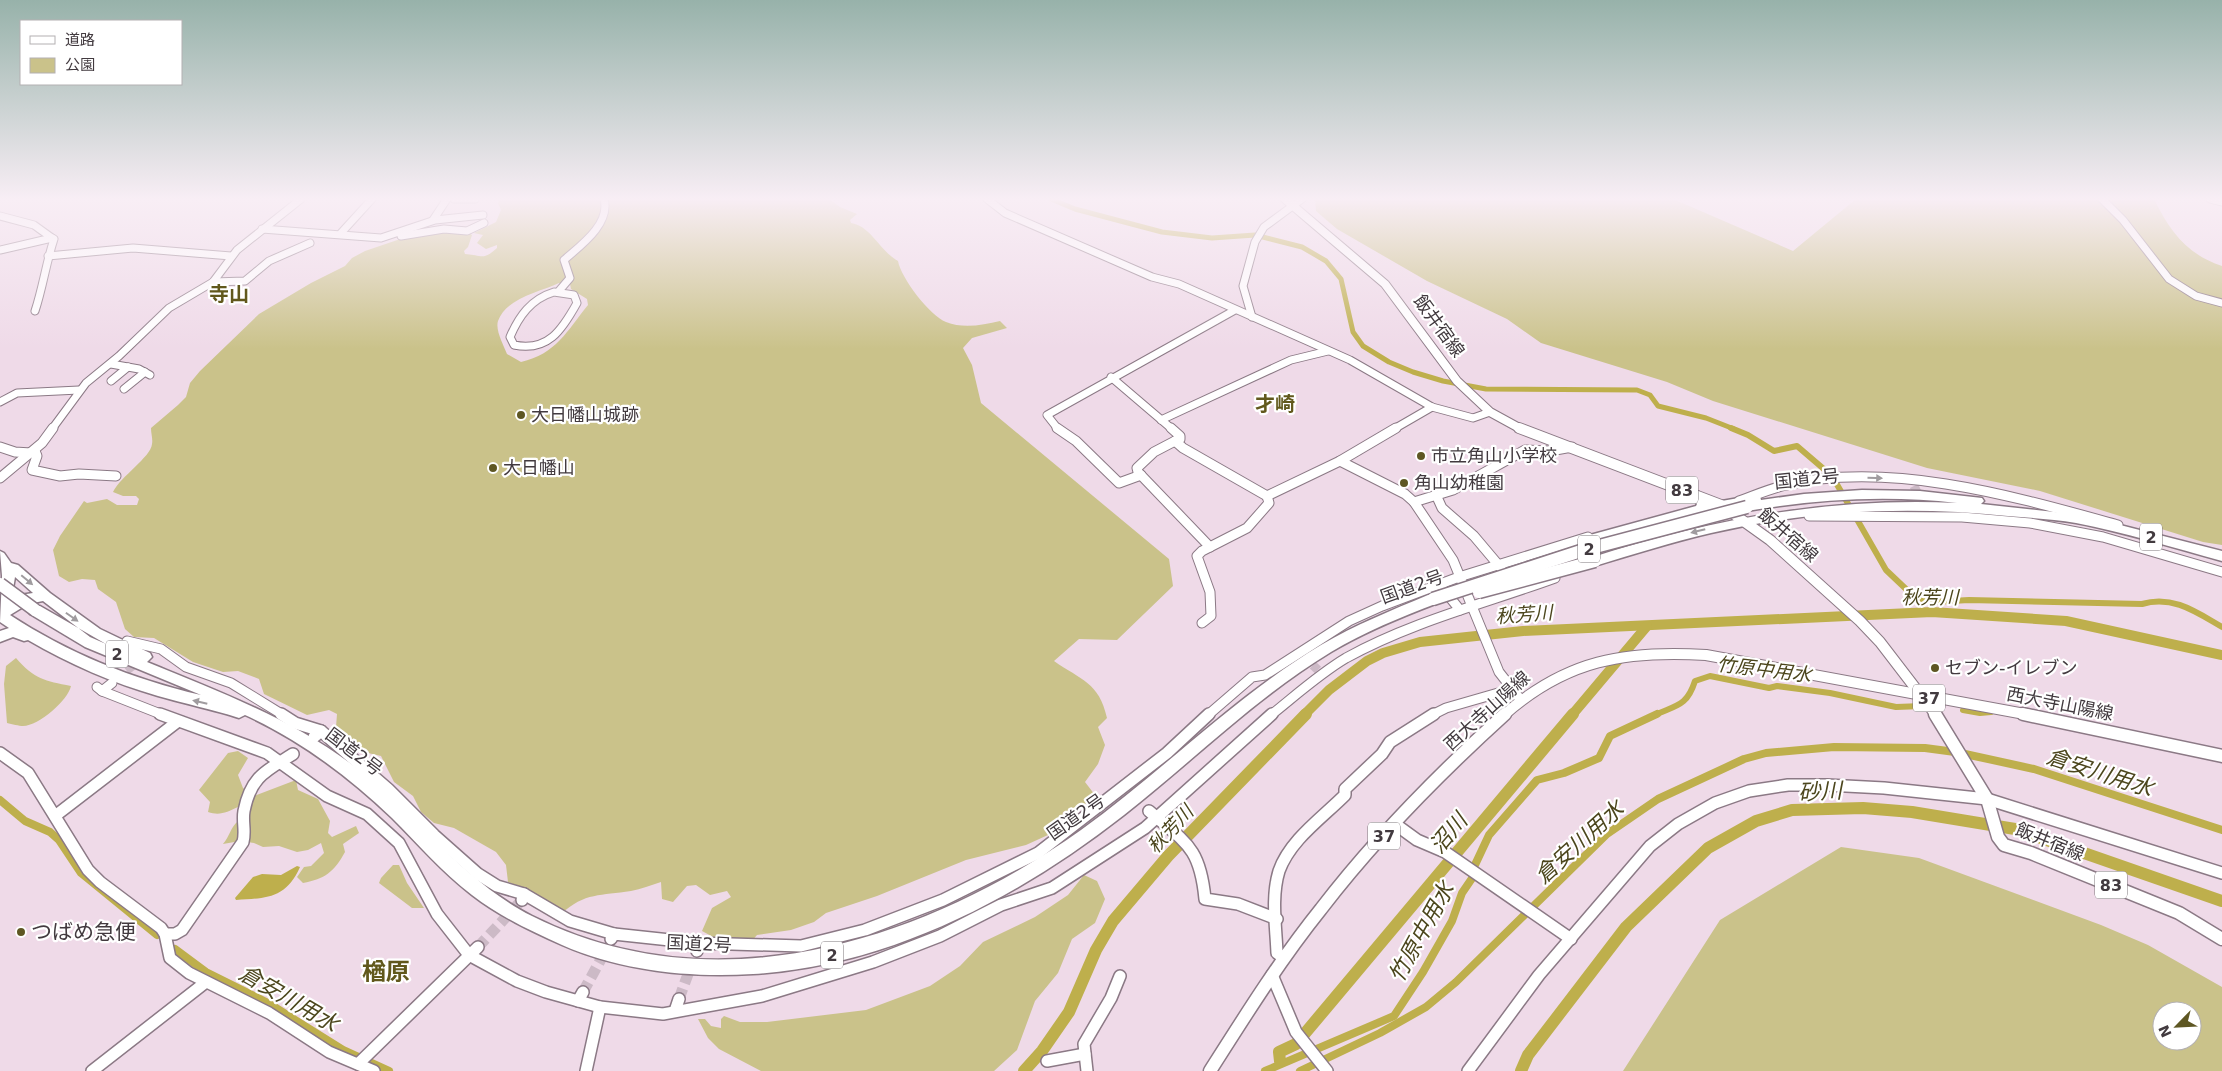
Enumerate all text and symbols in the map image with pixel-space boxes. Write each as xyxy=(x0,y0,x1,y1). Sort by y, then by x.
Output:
legend xyxy=(20,20,182,85)
text: 道路 xyxy=(65,31,95,49)
text: 公園 xyxy=(65,56,95,74)
district label: 寺山 xyxy=(209,282,249,306)
street label: 飯井宿線 xyxy=(1410,290,1469,361)
district label: 才崎 xyxy=(1255,392,1295,416)
place label: 大日幡山城跡 xyxy=(531,404,639,425)
marker: 大日幡山城跡 xyxy=(515,409,527,421)
place label: 市立角山小学校 xyxy=(1431,445,1557,466)
marker: 市立角山小学校 xyxy=(1415,450,1427,462)
place label: 大日幡山 xyxy=(503,457,575,478)
marker: 大日幡山 xyxy=(487,462,499,474)
street label: 国道2号 xyxy=(1773,465,1841,492)
place label: 角山幼稚園 xyxy=(1414,472,1504,493)
one-way arrow xyxy=(1867,475,1883,483)
road number: 83 xyxy=(1666,476,1698,504)
marker: 角山幼稚園 xyxy=(1398,477,1410,489)
street label: 飯井宿線 xyxy=(1754,503,1822,566)
road number: 2 xyxy=(2140,524,2162,550)
one-way arrow xyxy=(1691,527,1706,535)
road number: 2 xyxy=(1578,536,1600,562)
street label: 国道2号 xyxy=(1377,565,1446,608)
one-way arrow xyxy=(21,574,33,585)
water label: 秋芳川 xyxy=(1901,586,1960,608)
water label: 秋芳川 xyxy=(1495,601,1555,627)
one-way arrow xyxy=(65,612,79,622)
road number: 2 xyxy=(106,641,128,668)
water label: 竹原中用水 xyxy=(1716,652,1814,686)
place label: セブン-イレブン xyxy=(1945,657,2078,678)
marker: セブン-イレブン xyxy=(1929,662,1941,674)
street label: 西大寺山陽線 xyxy=(1440,667,1534,755)
street label: 西大寺山陽線 xyxy=(2005,683,2115,724)
road number: 37 xyxy=(1913,684,1945,711)
one-way arrow xyxy=(191,697,207,705)
street label: 国道2号 xyxy=(322,724,387,780)
water label: 倉安川用水 xyxy=(2044,744,2158,802)
water label: 砂川 xyxy=(1797,778,1845,805)
street label: 国道2号 xyxy=(1043,789,1109,844)
water label: 倉安川用水 xyxy=(1530,795,1630,888)
water label: 秋芳川 xyxy=(1143,799,1199,857)
water label: 沼川 xyxy=(1425,807,1473,858)
street label: 飯井宿線 xyxy=(2013,818,2087,865)
road number: 37 xyxy=(1368,822,1400,849)
road number: 83 xyxy=(2095,872,2127,898)
water label: 竹原中用水 xyxy=(1384,876,1460,986)
place label: つばめ急便 xyxy=(31,920,136,944)
marker: つばめ急便 xyxy=(15,926,27,938)
street label: 国道2号 xyxy=(666,931,732,956)
road number: 2 xyxy=(821,942,843,968)
district label: 楢原 xyxy=(362,958,410,986)
water label: 倉安川用水 xyxy=(235,960,344,1038)
north arrow xyxy=(2152,1001,2202,1051)
text: N xyxy=(2155,1023,2175,1040)

